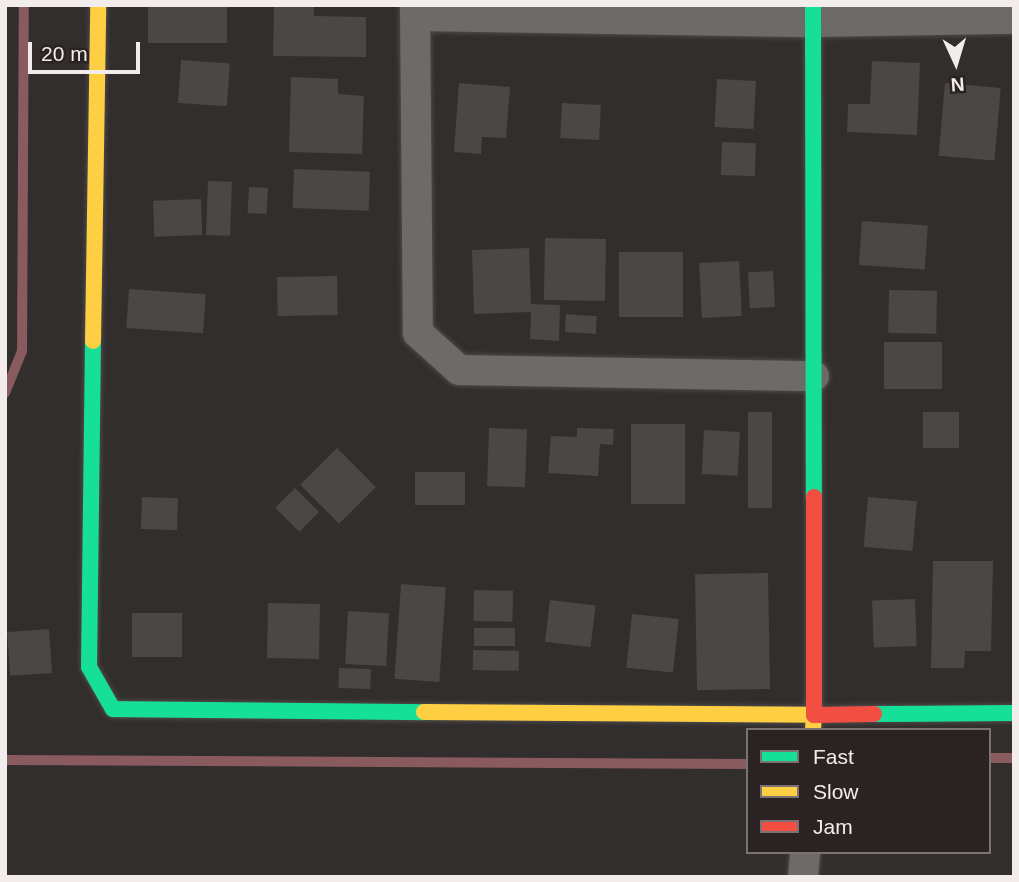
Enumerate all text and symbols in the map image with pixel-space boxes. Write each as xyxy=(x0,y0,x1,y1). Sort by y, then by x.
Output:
scale bar xyxy=(32,28,144,72)
north arrow xyxy=(921,28,991,98)
text: 20 m xyxy=(41,42,88,65)
text: N xyxy=(950,73,965,95)
legend xyxy=(746,728,991,854)
text: Fast xyxy=(813,745,854,768)
text: Slow xyxy=(813,780,859,803)
text: Jam xyxy=(813,815,853,838)

